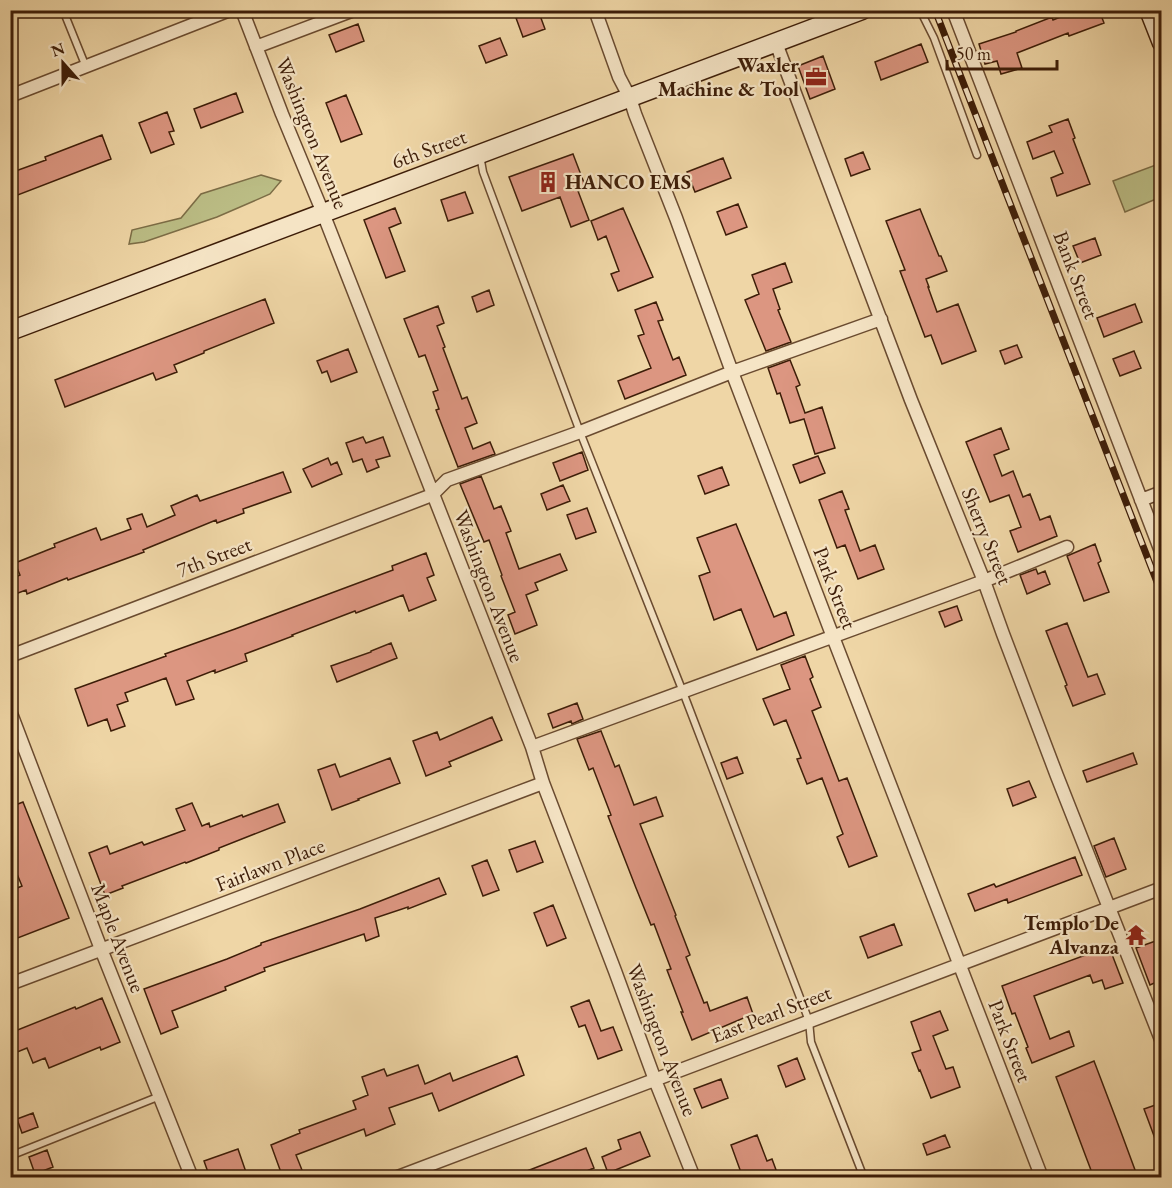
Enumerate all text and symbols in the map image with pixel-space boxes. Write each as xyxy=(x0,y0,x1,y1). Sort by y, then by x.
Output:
north arrow xyxy=(33,33,93,93)
scale bar xyxy=(947,33,1056,71)
text: N xyxy=(48,37,68,62)
text: 50 m xyxy=(956,42,991,65)
place label: Waxler Machine & Tool xyxy=(658,51,799,102)
street label: Washington Avenue xyxy=(270,53,355,213)
office icon: Waxler Machine & Tool xyxy=(804,65,828,89)
street label: 6th Street xyxy=(388,122,470,175)
place label: HANCO EMS xyxy=(565,168,691,195)
building icon: HANCO EMS xyxy=(536,170,560,194)
street label: Bank Street xyxy=(1047,227,1106,323)
street label: Sherry Street xyxy=(956,483,1019,589)
street label: Washington Avenue xyxy=(448,506,531,666)
street label: 7th Street xyxy=(173,530,255,583)
street label: Park Street xyxy=(807,543,864,633)
street label: Fairlawn Place xyxy=(211,831,328,898)
street label: Maple Avenue xyxy=(85,879,152,996)
place label: Templo De Alvanza xyxy=(1023,909,1120,960)
temple icon: Templo De Alvanza xyxy=(1124,923,1148,947)
street label: Washington Avenue xyxy=(621,960,704,1120)
street label: East Pearl Street xyxy=(707,978,835,1049)
street label: Park Street xyxy=(982,996,1039,1086)

